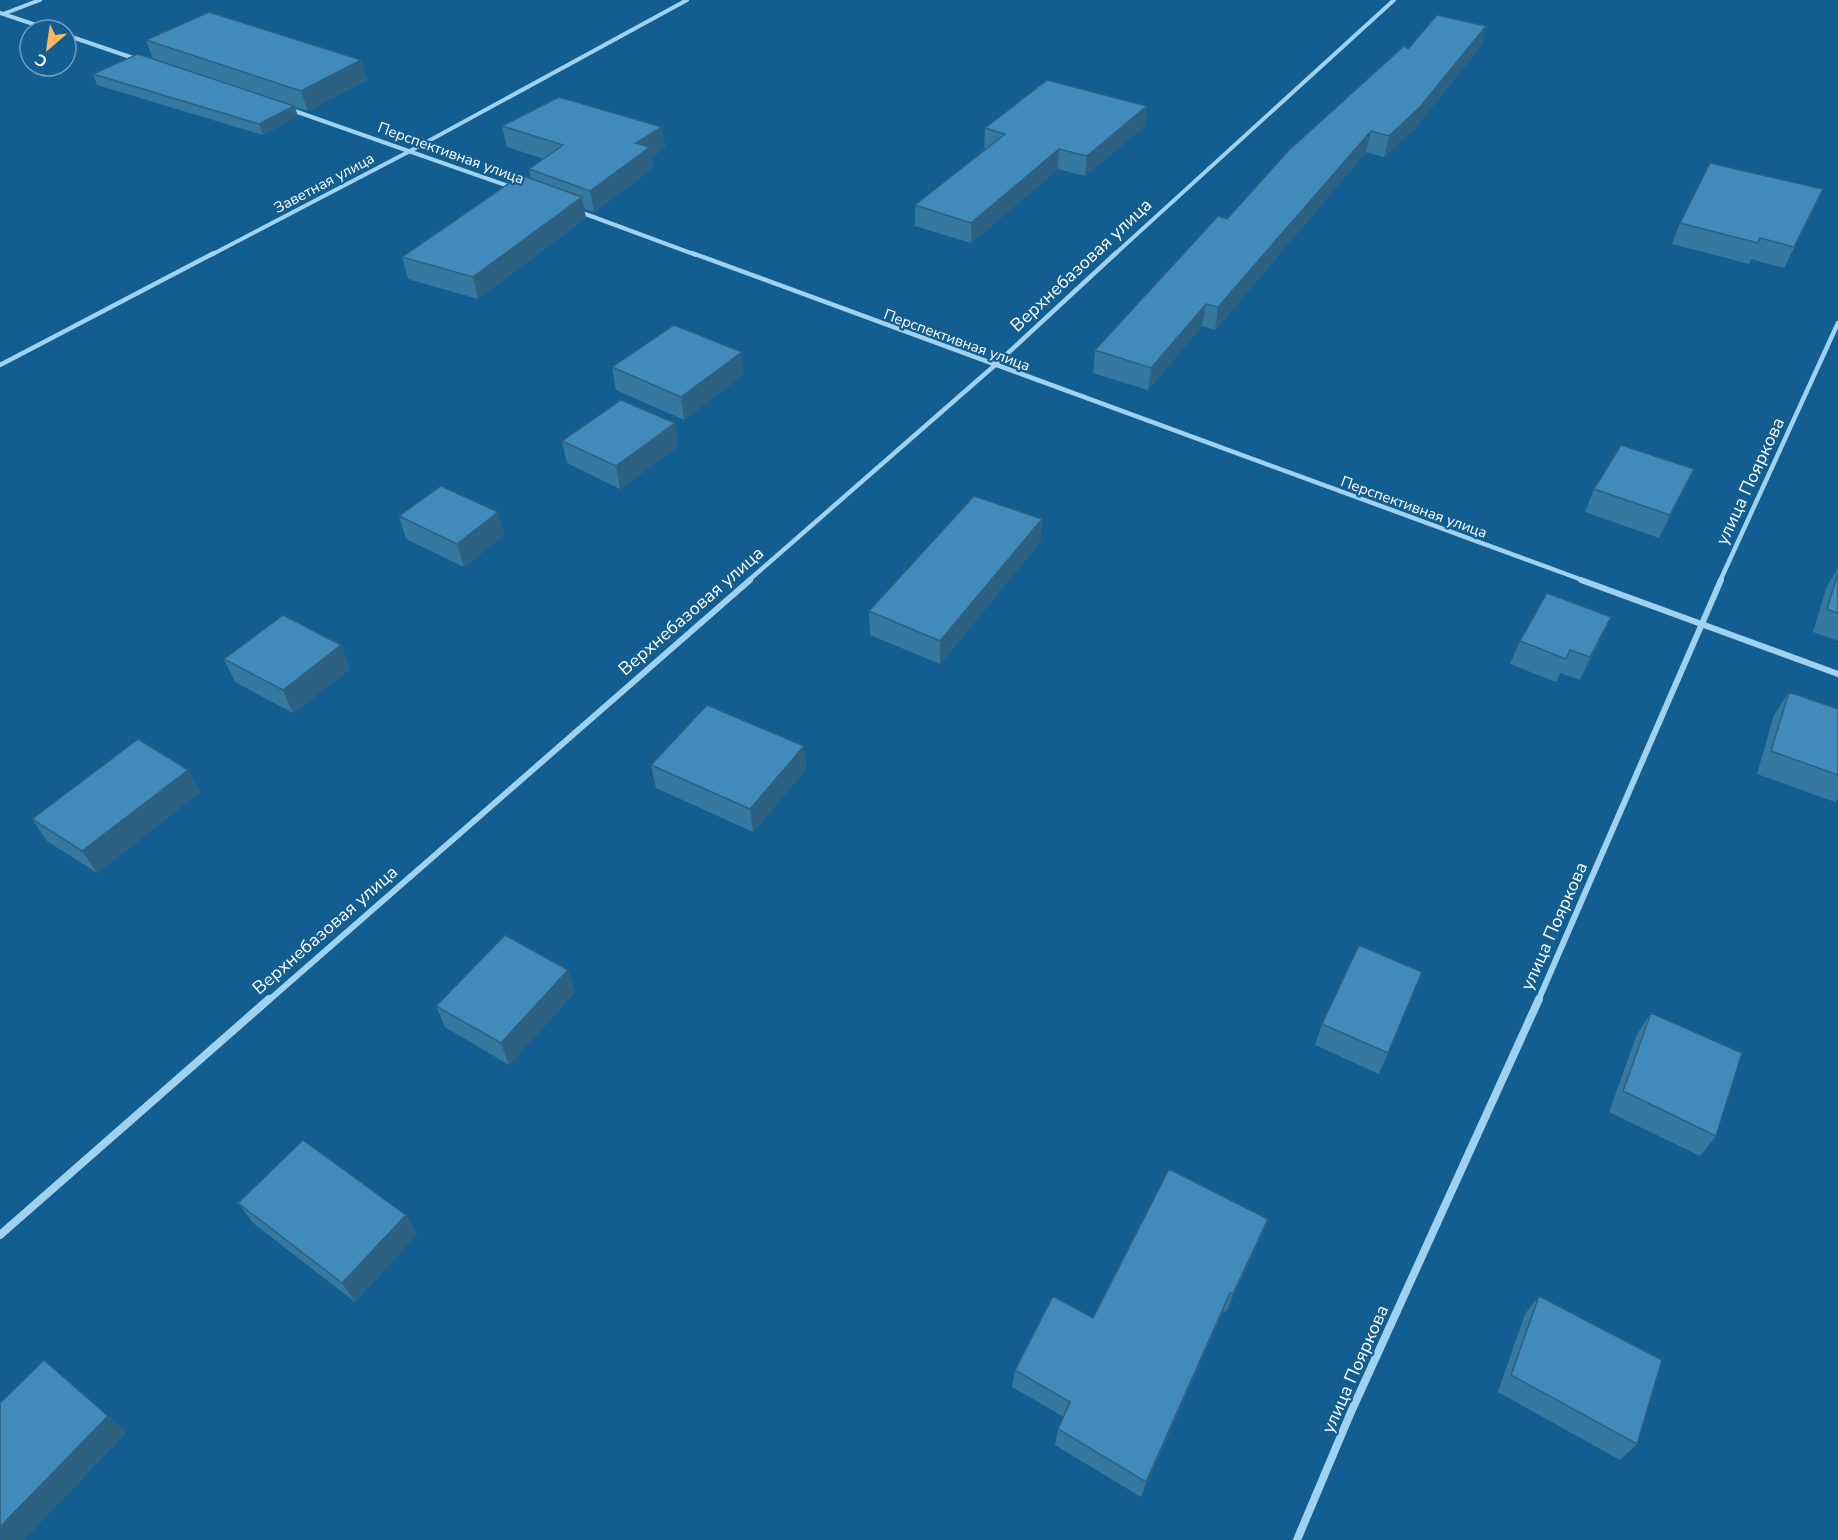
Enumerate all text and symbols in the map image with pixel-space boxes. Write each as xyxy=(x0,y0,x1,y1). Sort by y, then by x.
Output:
north arrow xyxy=(18,18,78,78)
text: С xyxy=(31,48,51,73)
street label: Перспективная улица xyxy=(375,117,527,189)
street label: Заветная улица xyxy=(270,148,378,218)
street label: Верхнебазовая улица xyxy=(1005,193,1157,337)
street label: Перспективная улица xyxy=(881,304,1033,376)
street label: улица Пояркова xyxy=(1710,413,1790,549)
street label: Перспективная улица xyxy=(1338,471,1490,543)
street label: Верхнебазовая улица xyxy=(613,541,769,681)
street label: улица Пояркова xyxy=(1515,858,1593,994)
street label: Верхнебазовая улица xyxy=(247,860,403,1000)
street label: улица Пояркова xyxy=(1316,1301,1394,1437)

